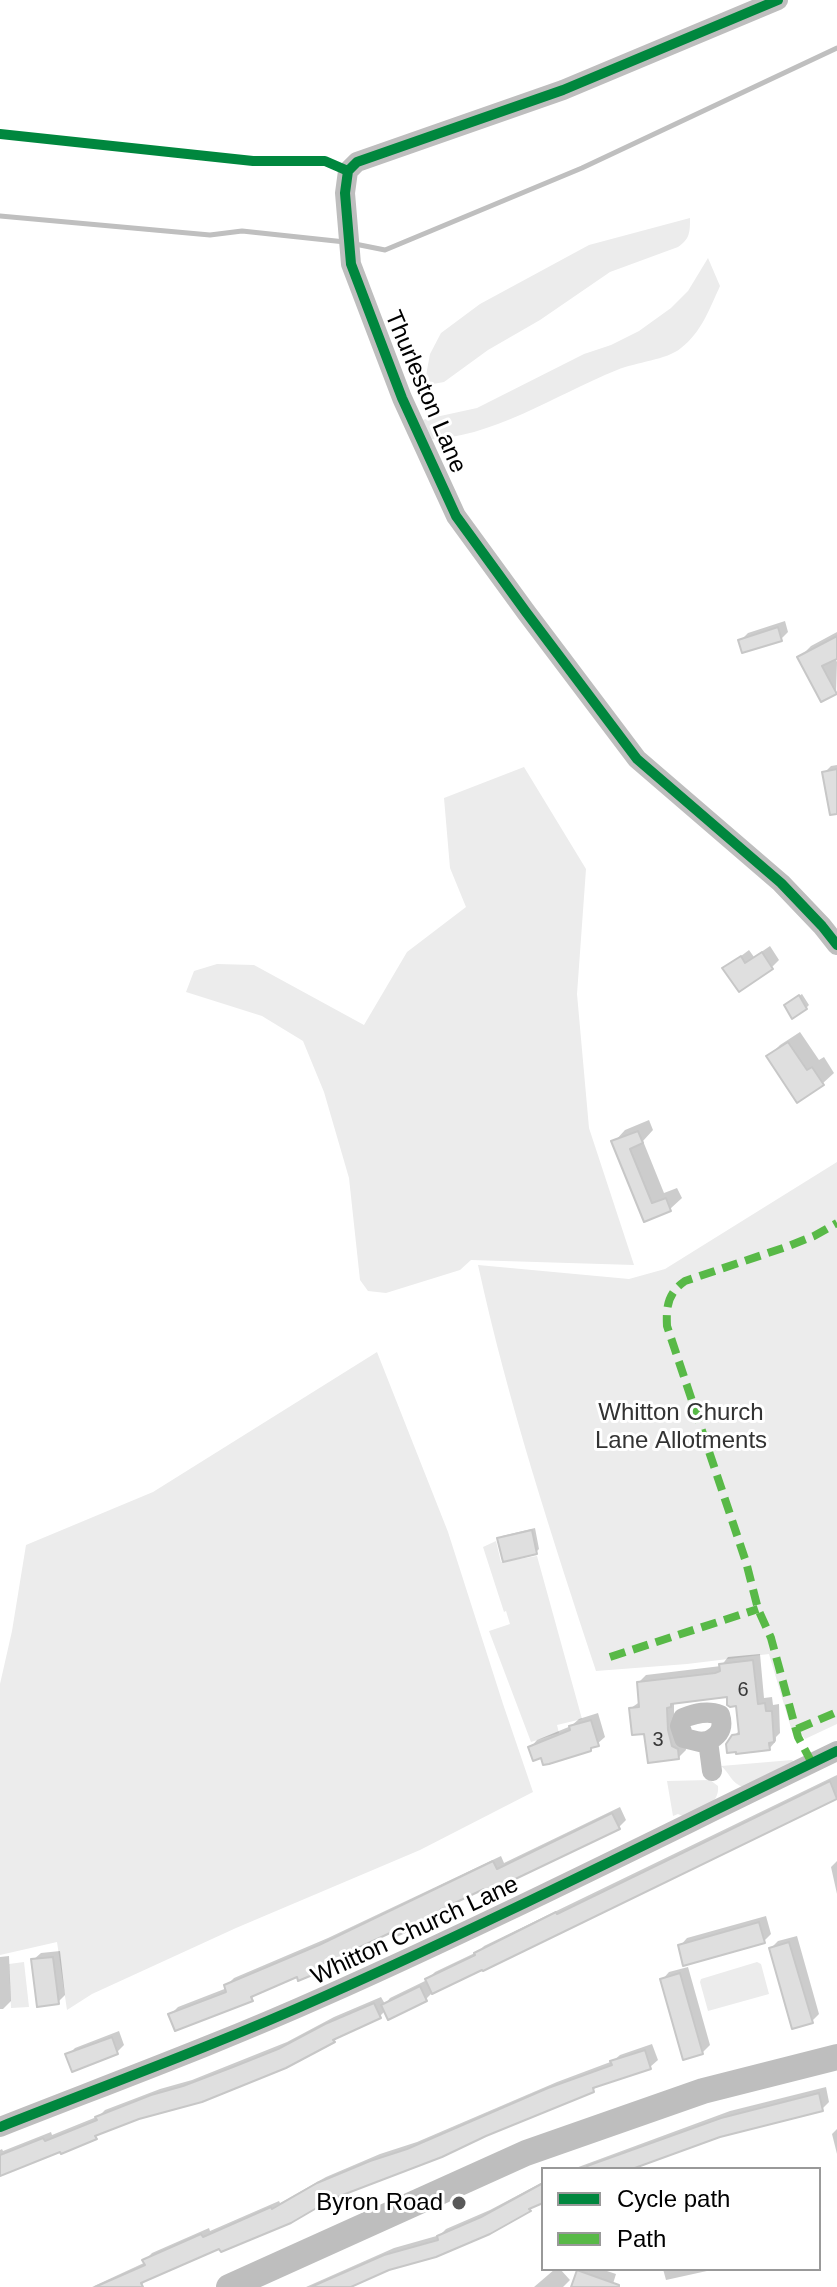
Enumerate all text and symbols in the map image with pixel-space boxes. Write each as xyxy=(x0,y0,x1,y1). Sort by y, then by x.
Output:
street label: Thurleston Lane xyxy=(378,307,472,477)
park label: Whitton Church Lane Allotments xyxy=(595,1399,767,1455)
house number: 6 xyxy=(737,1678,749,1702)
house number: 3 xyxy=(652,1728,664,1752)
street label: Whitton Church Lane xyxy=(307,1870,523,1992)
legend xyxy=(541,2167,821,2271)
text: Cycle path xyxy=(617,2185,730,2212)
place label: Byron Road xyxy=(316,2189,443,2217)
marker: Byron Road xyxy=(450,2194,468,2212)
text: Path xyxy=(617,2225,666,2252)

